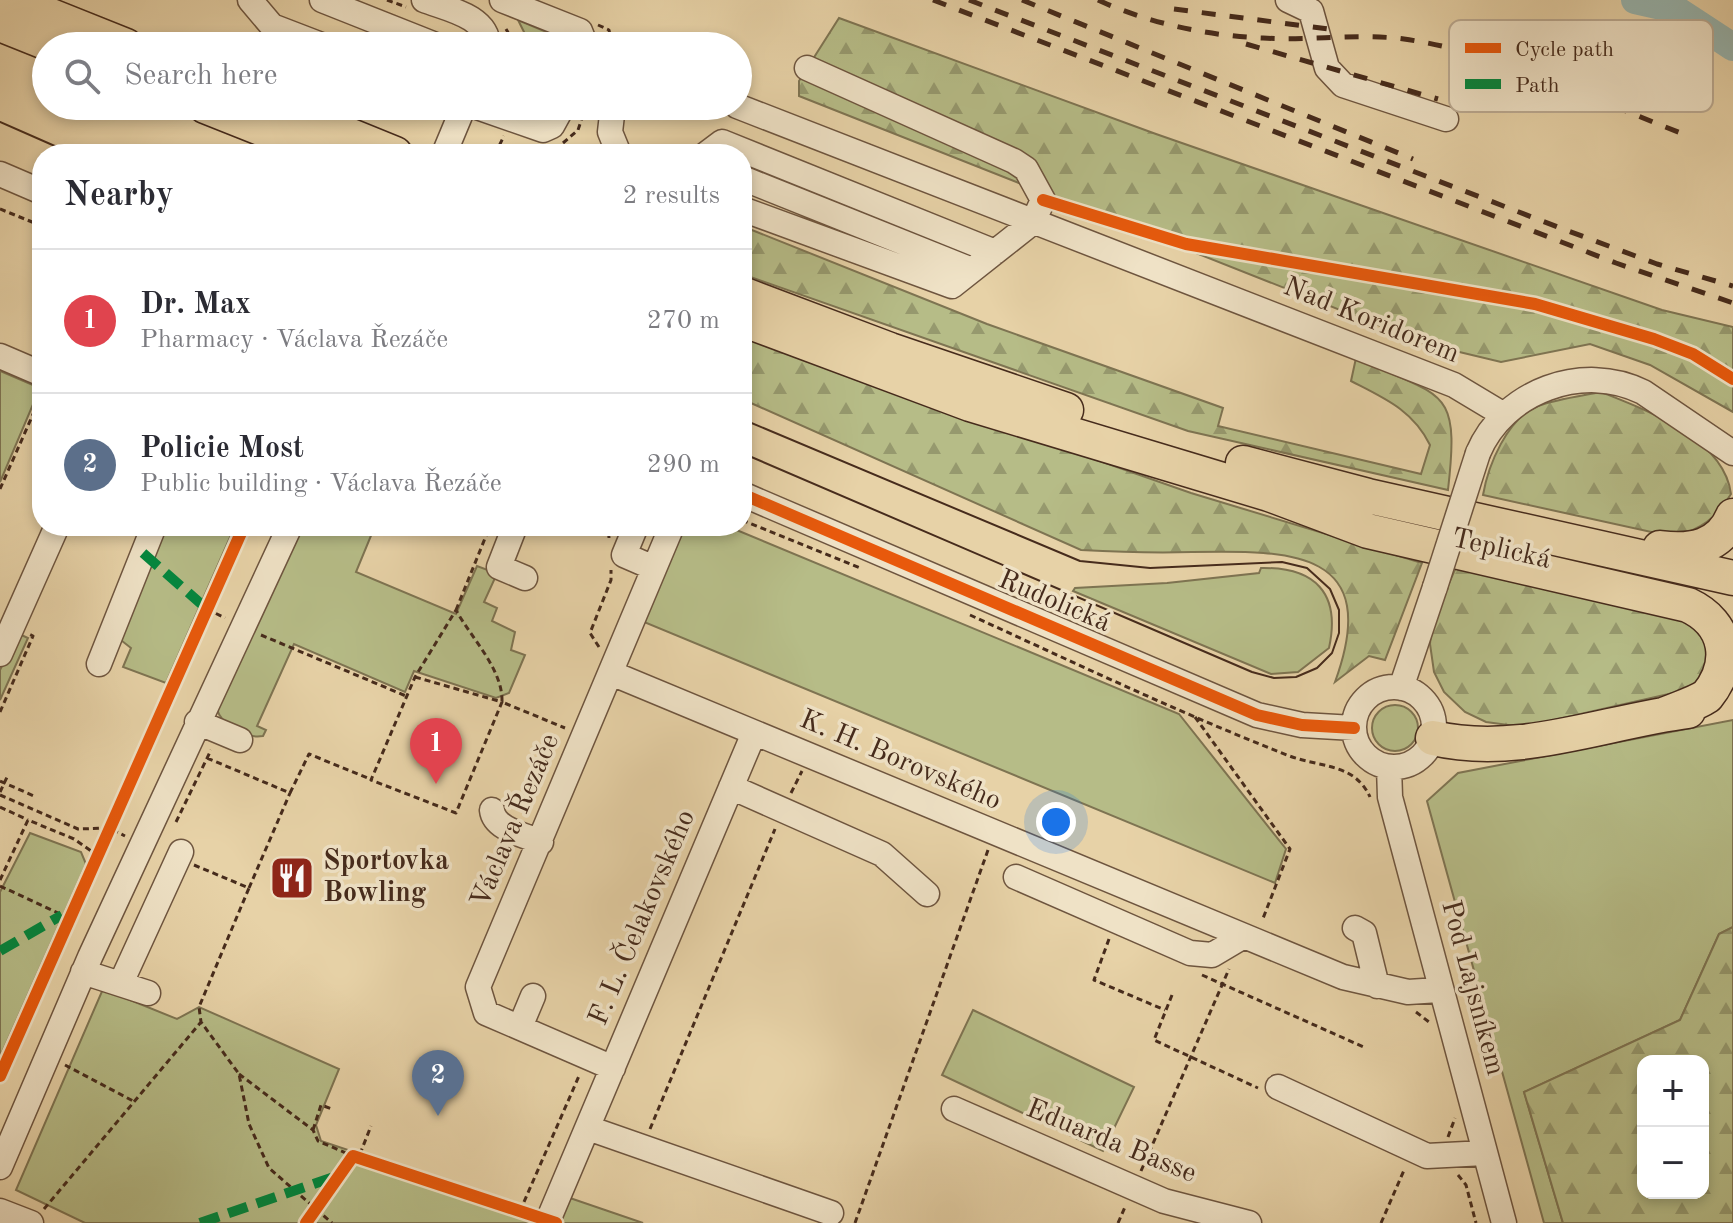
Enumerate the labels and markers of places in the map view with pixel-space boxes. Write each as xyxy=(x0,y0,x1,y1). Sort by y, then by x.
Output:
pin: 1 xyxy=(410,718,462,784)
place label: Sportovka Bowling xyxy=(323,848,449,908)
restaurant icon: Sportovka Bowling xyxy=(268,854,316,902)
pin: 2 xyxy=(412,1050,464,1116)

